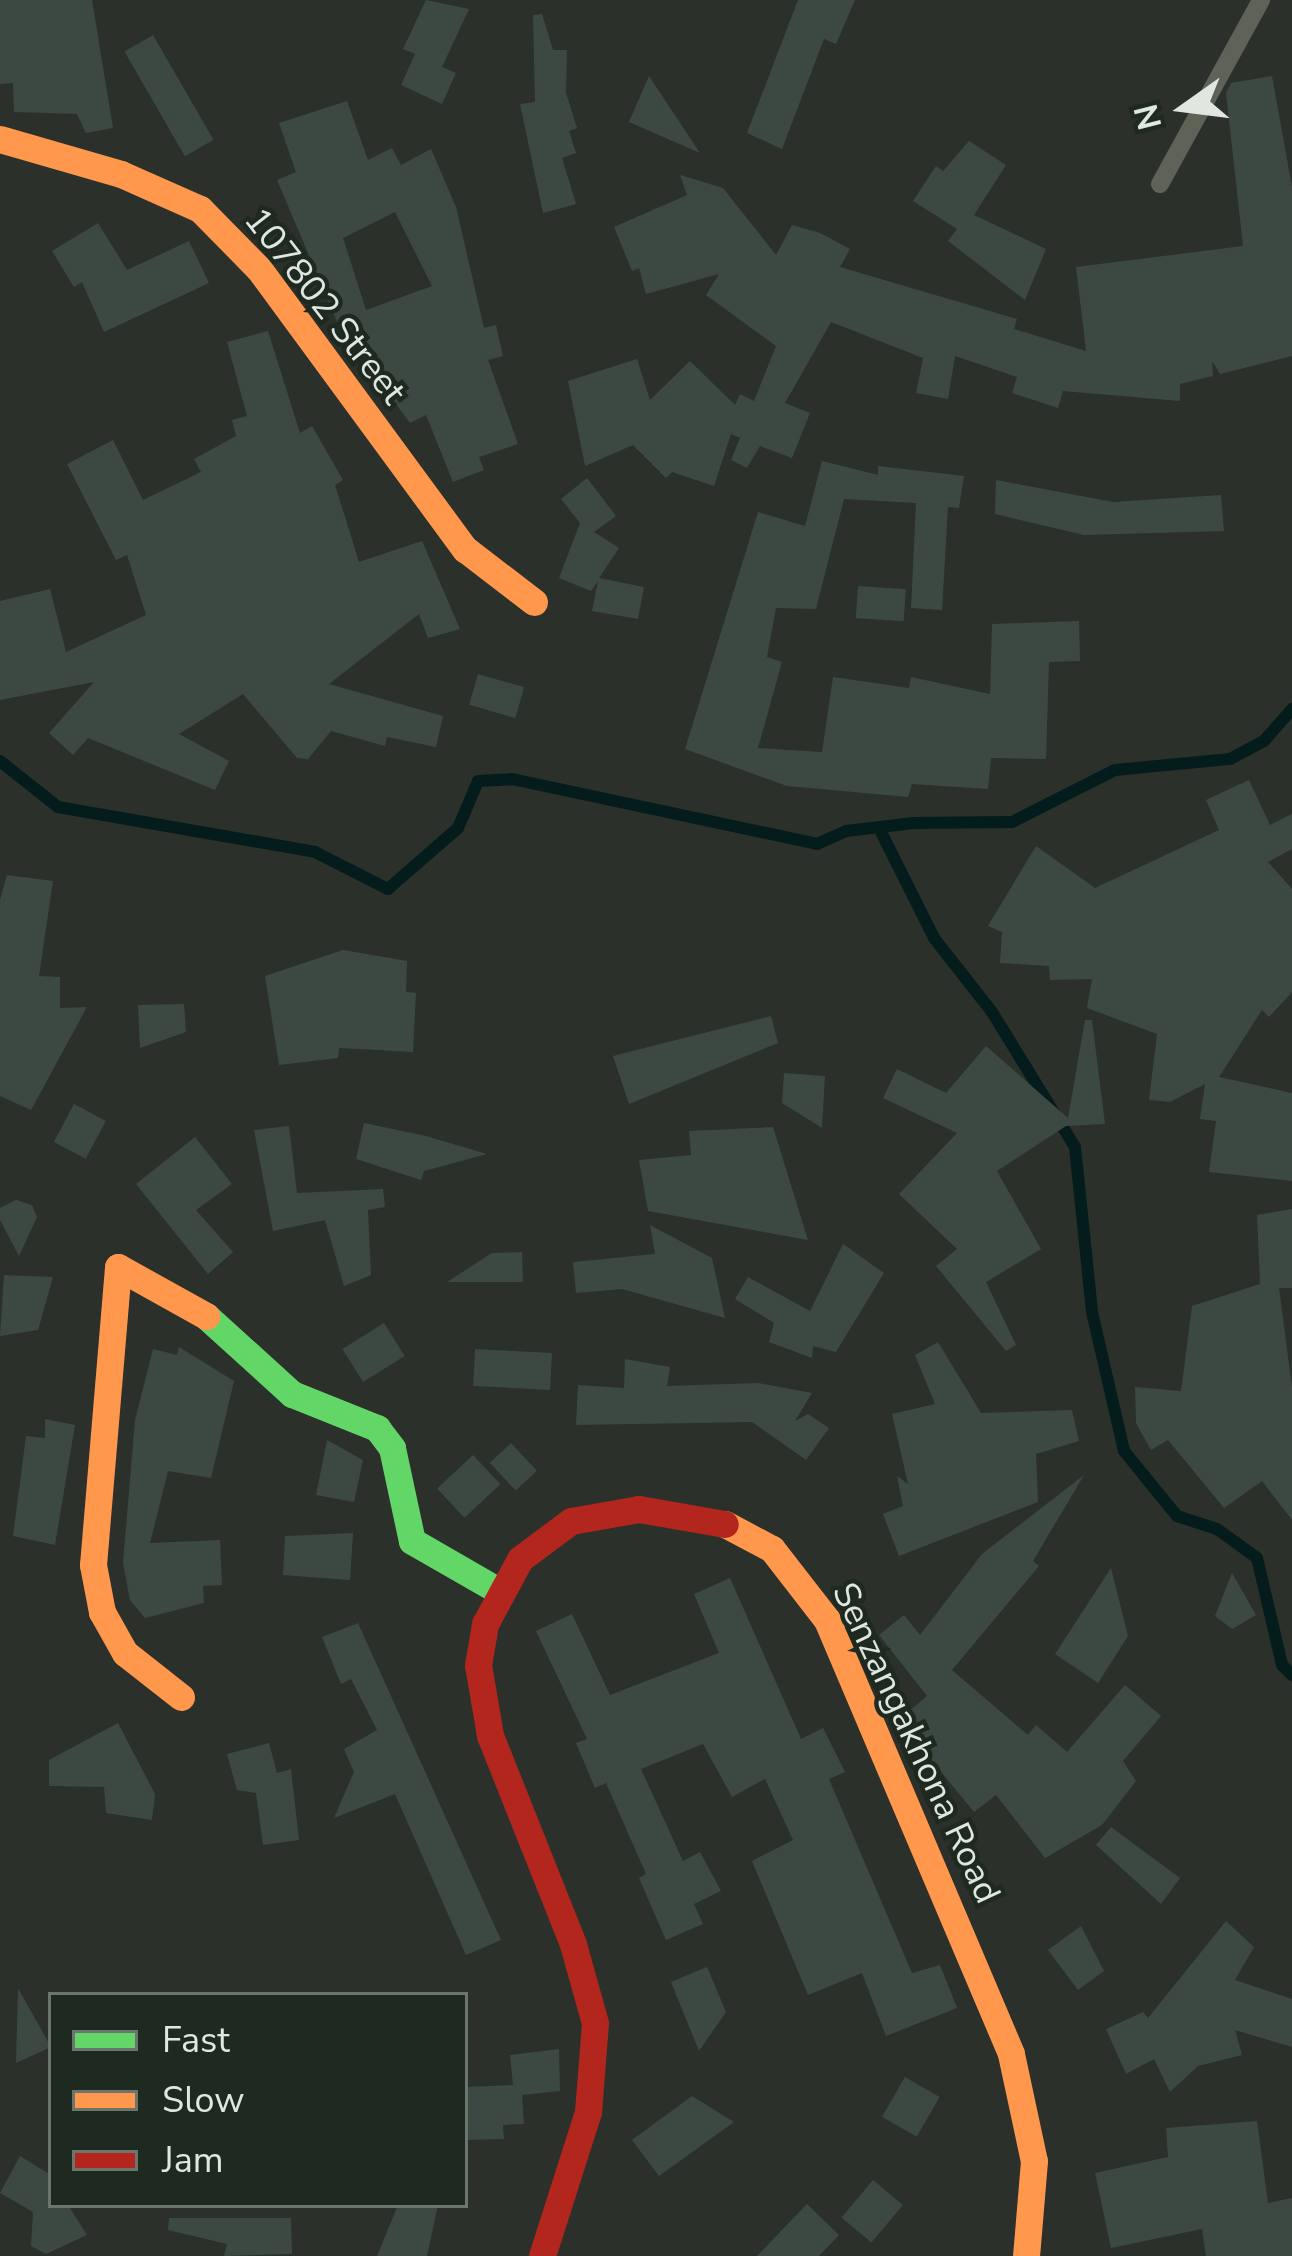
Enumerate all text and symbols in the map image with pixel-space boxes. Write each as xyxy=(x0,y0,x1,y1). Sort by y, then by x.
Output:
north arrow xyxy=(1124,48,1244,168)
text: N xyxy=(1124,99,1173,134)
street label: 107802 Street xyxy=(235,199,415,413)
street label: Senzangakhona Road xyxy=(823,1576,1009,1910)
legend xyxy=(48,1992,468,2208)
text: Fast xyxy=(162,2016,230,2065)
text: Slow xyxy=(162,2076,245,2125)
text: Jam xyxy=(162,2136,224,2185)

